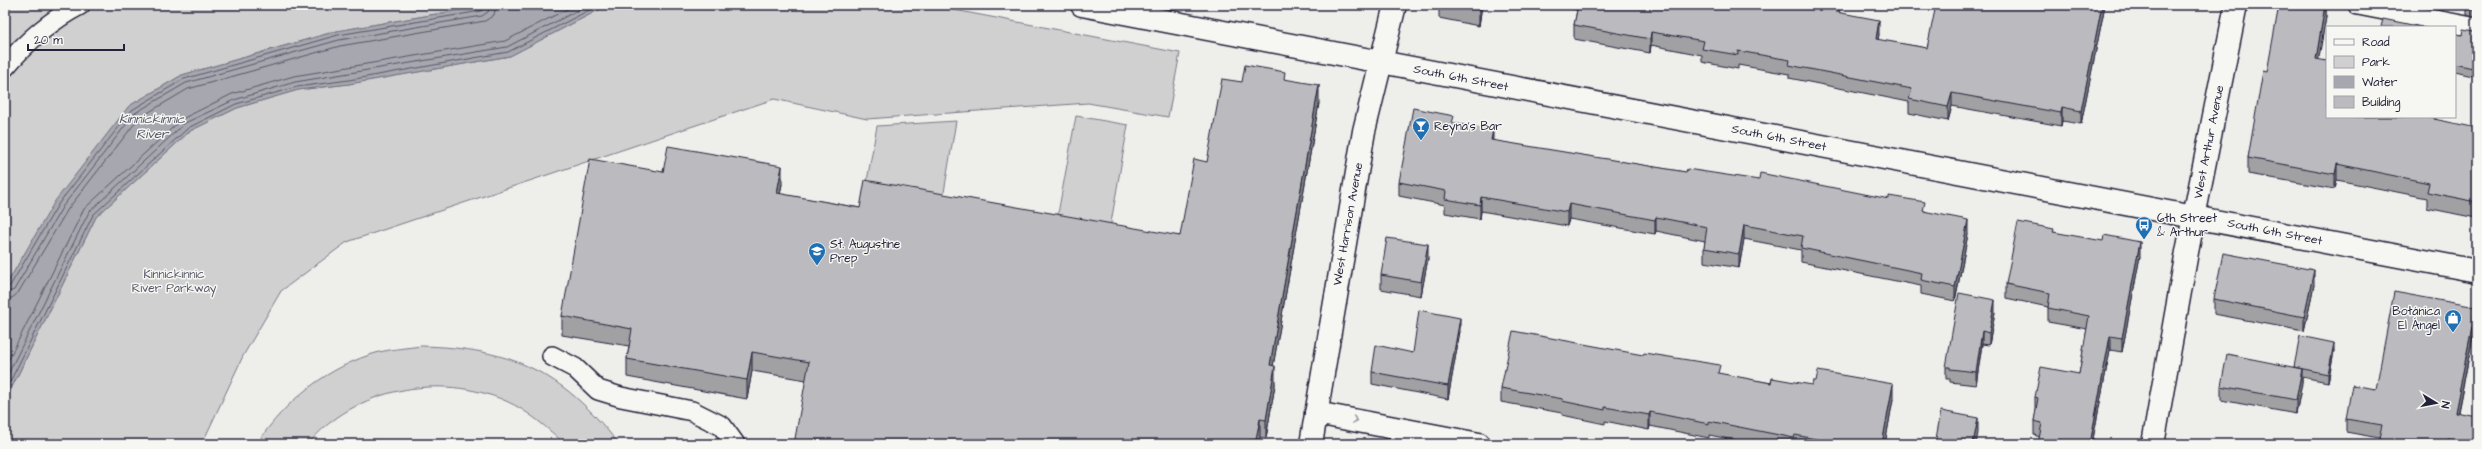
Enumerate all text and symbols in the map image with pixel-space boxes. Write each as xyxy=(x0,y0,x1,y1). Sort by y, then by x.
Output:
scale bar xyxy=(28,26,124,52)
legend xyxy=(2326,26,2456,118)
text: 20 m xyxy=(34,32,63,49)
text: Road xyxy=(2362,34,2390,51)
text: Park xyxy=(2362,54,2390,71)
street label: South 6th Street xyxy=(1412,60,1510,96)
text: Water xyxy=(2362,74,2398,91)
street label: West Arthur Avenue xyxy=(2190,83,2228,200)
text: Building xyxy=(2362,94,2400,112)
water label: Kinnickinnic River xyxy=(119,110,186,143)
bar icon: Reyna's Bar xyxy=(1411,116,1431,141)
place label: Reyna's Bar xyxy=(1434,118,1502,136)
street label: South 6th Street xyxy=(1730,120,1828,156)
street label: West Harrison Avenue xyxy=(1329,161,1367,287)
place label: 6th Street & Arthur xyxy=(2157,210,2217,241)
street label: South 6th Street xyxy=(2226,214,2324,250)
bus stop icon: 6th Street & Arthur xyxy=(2134,215,2154,240)
place label: St. Augustine Prep xyxy=(830,236,901,267)
school or university icon: St. Augustine Prep xyxy=(807,241,827,266)
park label: Kinnickinnic River Parkway xyxy=(132,266,217,298)
place label: Botánica El Ángel xyxy=(2392,303,2440,335)
shop icon: Botánica El Ángel xyxy=(2443,308,2463,333)
north arrow xyxy=(2416,383,2456,423)
text: N xyxy=(2437,400,2453,409)
one-way arrow xyxy=(1352,416,1358,424)

